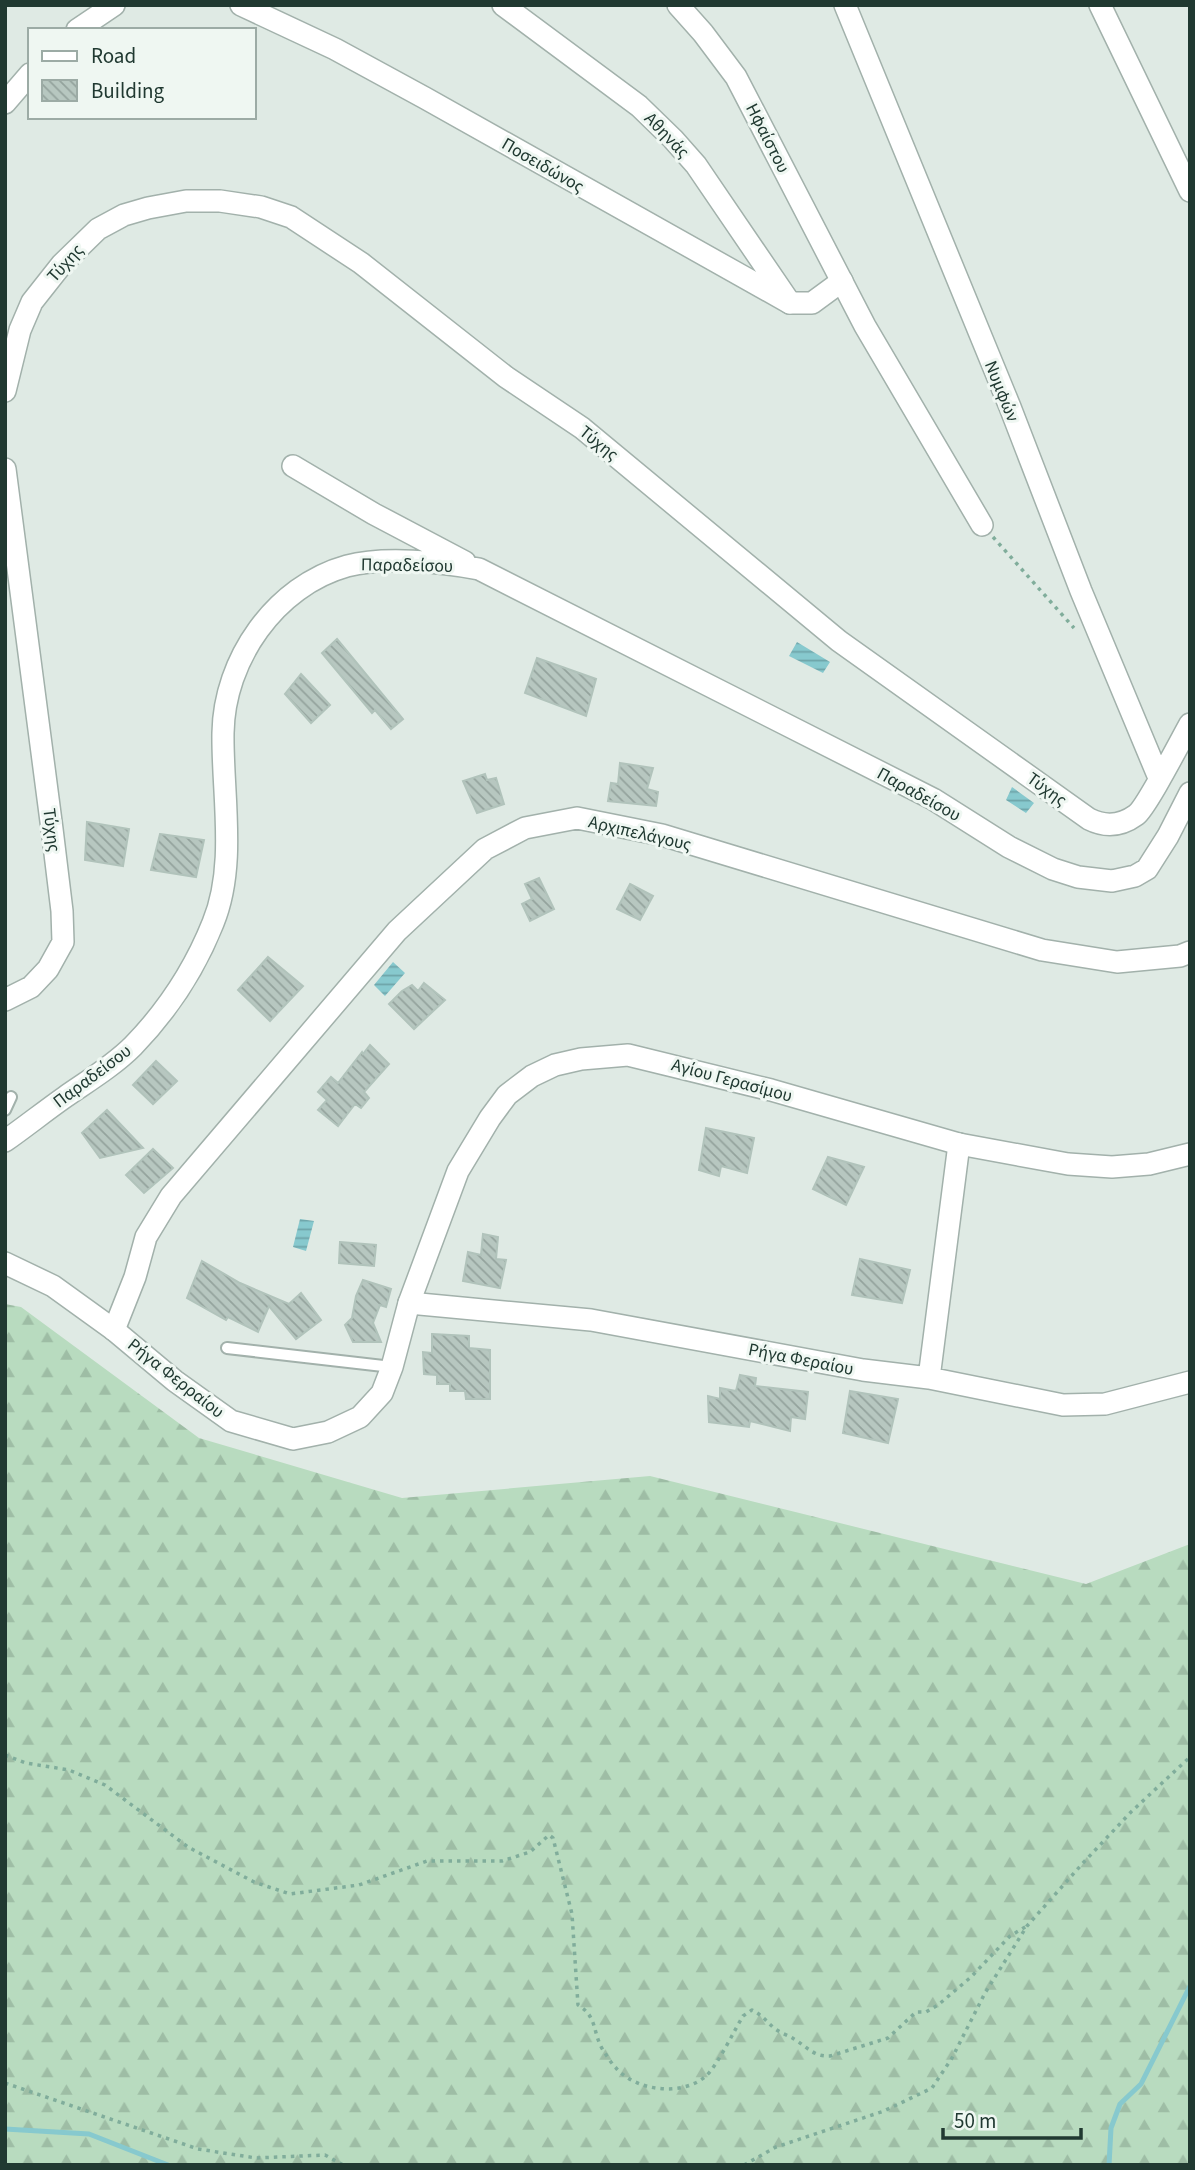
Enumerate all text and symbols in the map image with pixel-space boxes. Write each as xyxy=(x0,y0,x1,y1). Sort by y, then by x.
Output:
legend xyxy=(28,28,256,119)
text: Road xyxy=(91,41,136,71)
text: Building xyxy=(91,76,165,106)
street label: Ηφαίστου xyxy=(739,99,796,177)
street label: Αθηνάς xyxy=(638,107,695,164)
street label: Ποσειδώνος xyxy=(497,132,589,199)
street label: Τύχης xyxy=(41,238,90,288)
street label: Νυμφών xyxy=(978,357,1025,426)
street label: Τύχης xyxy=(574,420,624,467)
street label: Παραδείσου xyxy=(361,552,453,579)
street label: Παραδείσου xyxy=(872,761,965,828)
street label: Τύχης xyxy=(1022,766,1072,813)
street label: Τύχης xyxy=(36,807,67,854)
street label: Αρχιπελάγους xyxy=(586,810,694,858)
street label: Παραδείσου xyxy=(48,1039,137,1114)
street label: Αγίου Γερασίμου xyxy=(669,1052,795,1109)
street label: Ρήγα Φερραίου xyxy=(122,1333,229,1424)
street label: Ρήγα Φεραίου xyxy=(746,1337,856,1382)
scale bar xyxy=(943,2096,1081,2140)
text: 50 m xyxy=(954,2106,996,2136)

